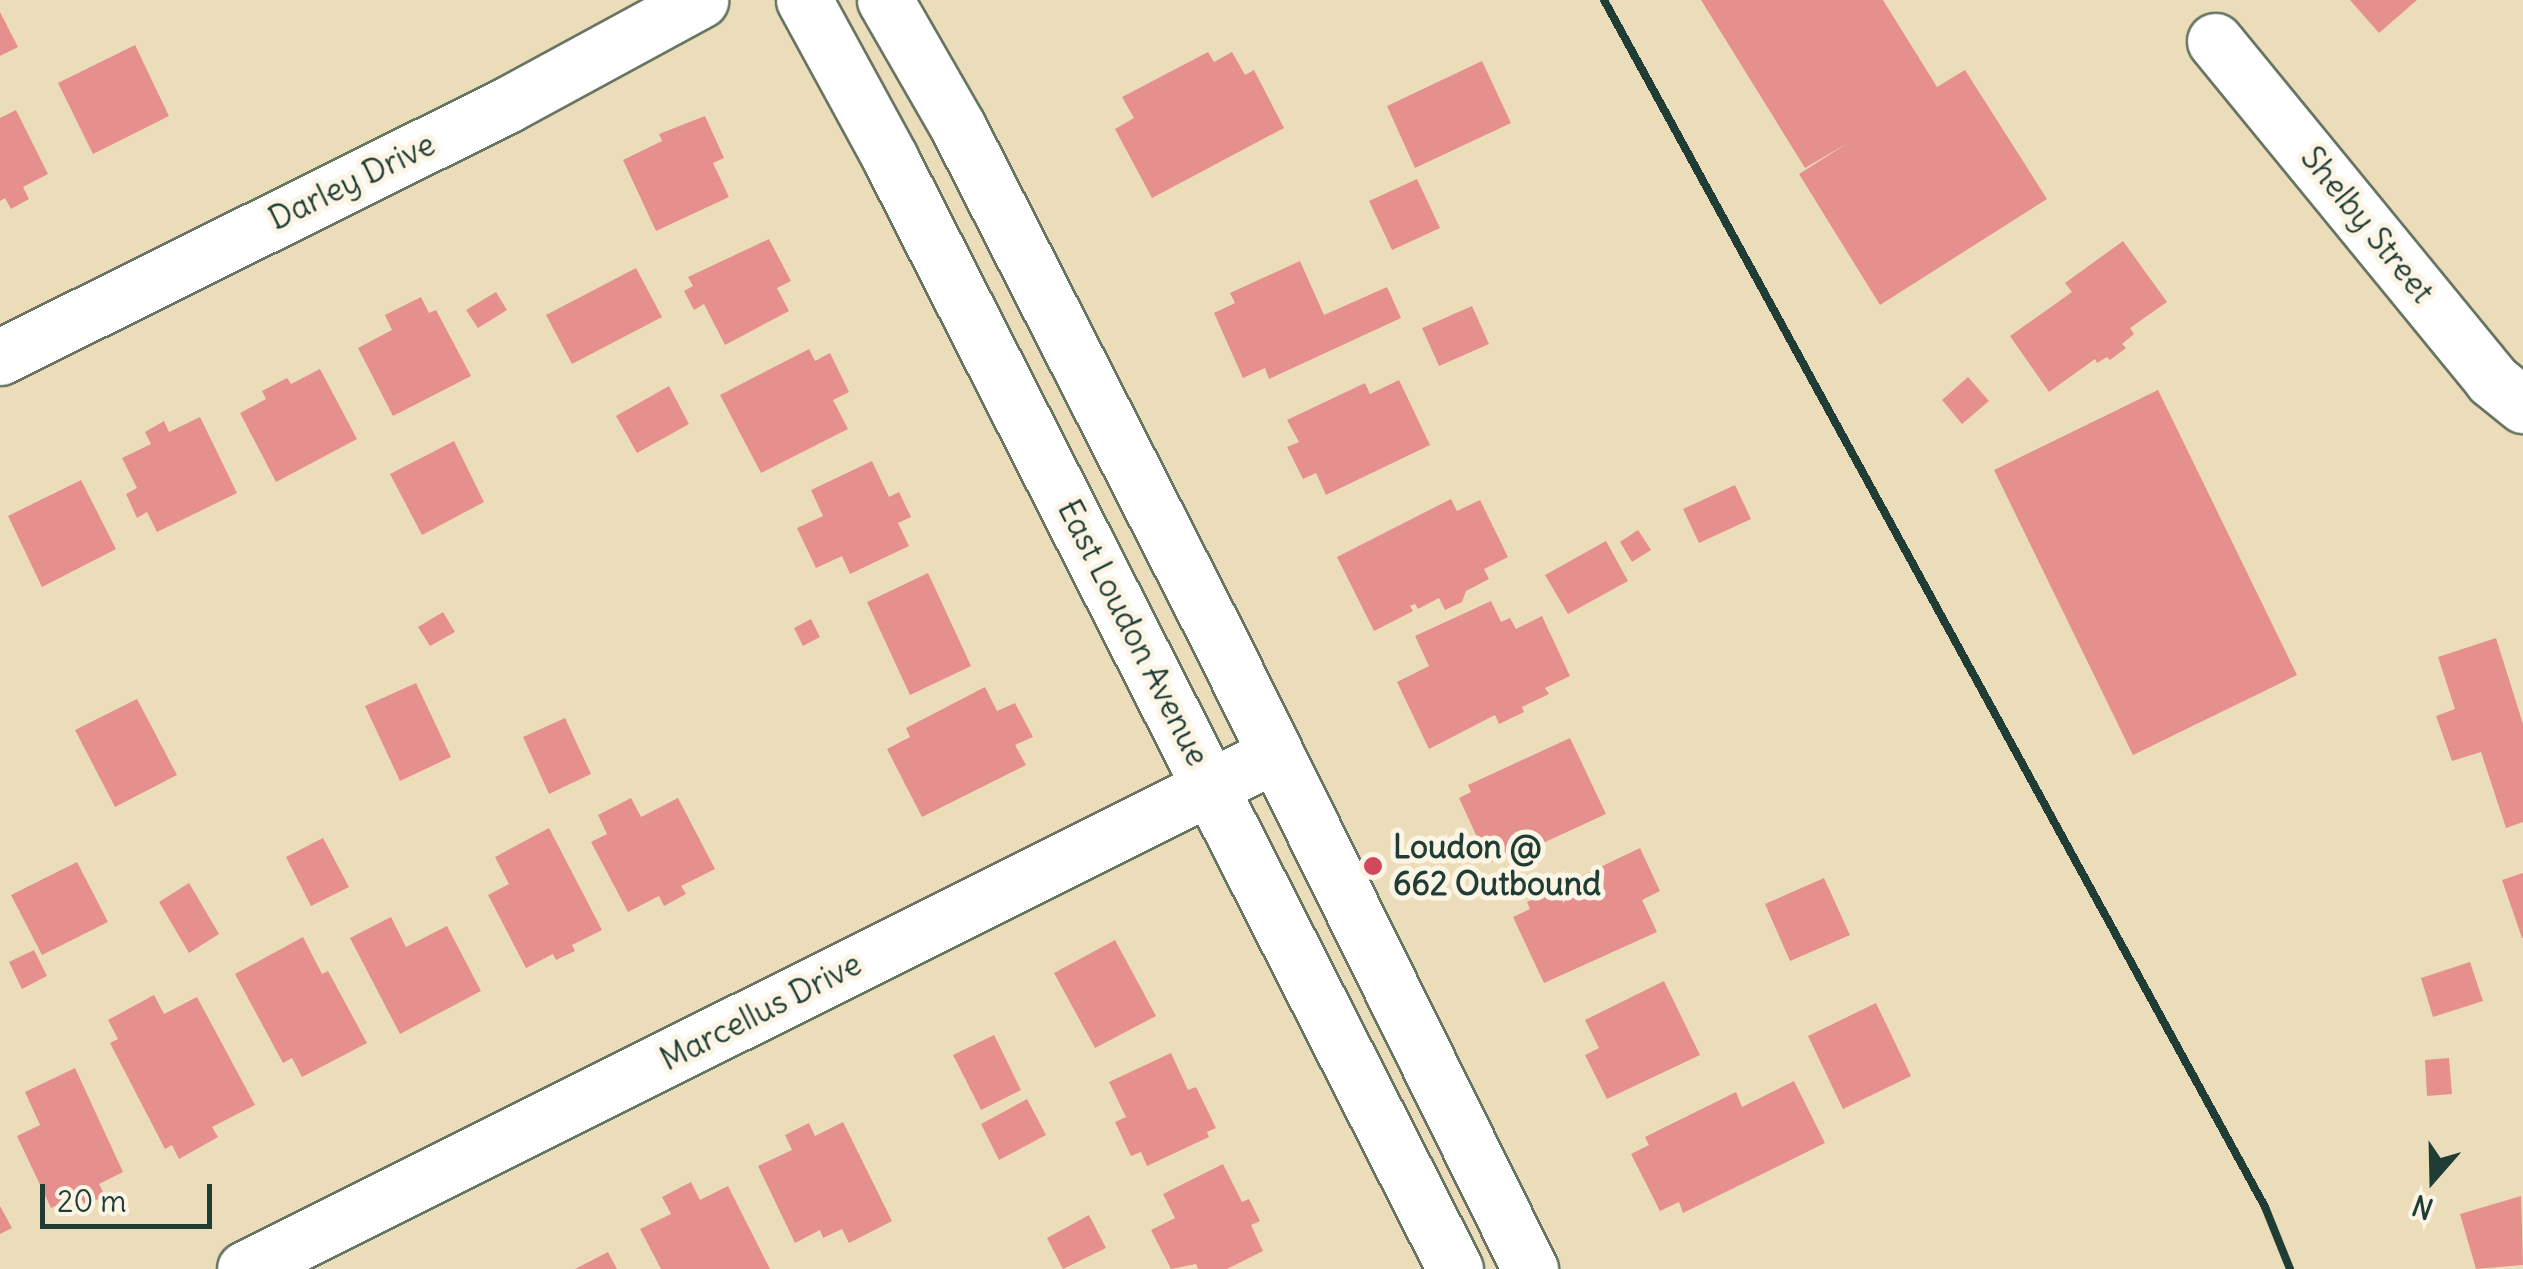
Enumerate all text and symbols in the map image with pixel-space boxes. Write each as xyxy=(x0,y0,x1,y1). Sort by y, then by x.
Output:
street label: Darley Drive xyxy=(263,125,441,239)
street label: Shelby Street xyxy=(2292,139,2442,311)
street label: East Loudon Avenue xyxy=(1049,494,1217,772)
place label: Loudon @ 662 Outbound xyxy=(1393,829,1601,904)
marker: Loudon @ 662 Outbound xyxy=(1362,855,1384,877)
street label: Marcellus Drive xyxy=(654,945,868,1079)
north arrow xyxy=(2383,1129,2483,1229)
scale bar xyxy=(45,1164,218,1226)
text: 20 m xyxy=(57,1182,127,1220)
text: N xyxy=(2407,1187,2438,1227)

